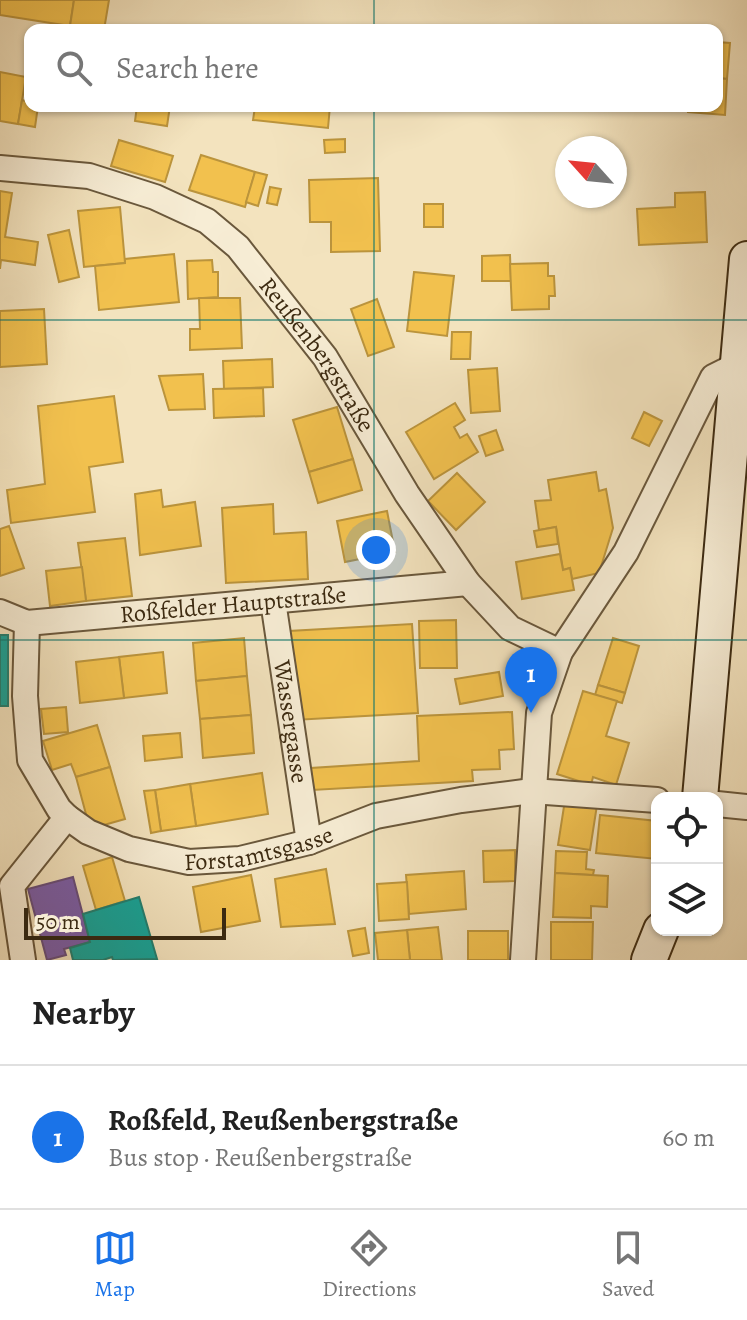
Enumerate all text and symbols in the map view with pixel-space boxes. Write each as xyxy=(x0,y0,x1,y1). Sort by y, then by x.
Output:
search box xyxy=(24,24,723,112)
icon: search xyxy=(52,46,96,90)
text: Search here xyxy=(116,48,259,88)
north arrow xyxy=(555,136,627,208)
street label: Reußenbergstraße xyxy=(252,270,382,438)
your location xyxy=(356,530,396,570)
street label: Roßfelder Hauptstraße xyxy=(119,578,347,630)
pin: 1 xyxy=(505,647,557,713)
street label: Wassergasse xyxy=(266,657,316,785)
map controls xyxy=(651,792,723,936)
button: locate xyxy=(651,792,723,864)
street label: Forstamtsgasse xyxy=(183,818,338,878)
button: layers xyxy=(651,864,723,936)
scale bar xyxy=(24,904,226,940)
text: 50 m xyxy=(36,907,80,937)
text: Nearby xyxy=(32,989,135,1036)
text: Roßfeld, Reußenbergstraße xyxy=(108,1100,458,1140)
text: 1 xyxy=(53,1120,63,1155)
text: 60 m xyxy=(662,1120,715,1155)
text: Bus stop · Reußenbergstraße xyxy=(108,1140,412,1175)
tab: Map xyxy=(93,1226,137,1304)
tab: Directions xyxy=(322,1226,417,1304)
tab: Saved xyxy=(602,1226,654,1304)

